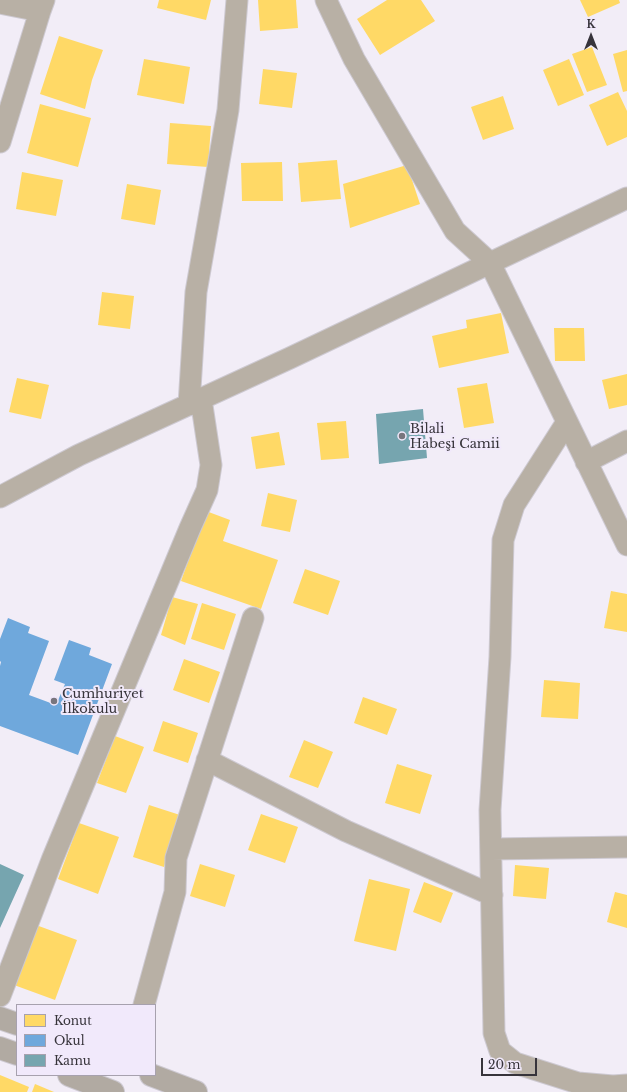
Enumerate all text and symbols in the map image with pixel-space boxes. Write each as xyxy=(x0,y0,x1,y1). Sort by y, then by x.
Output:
north arrow xyxy=(571,16,611,56)
text: K xyxy=(586,17,596,31)
place label: Bilali Habeşi Camii xyxy=(410,421,500,452)
marker: Bilali Habeşi Camii xyxy=(397,431,407,441)
place label: Cumhuriyet İlkokulu xyxy=(62,686,144,717)
marker: Cumhuriyet İlkokulu xyxy=(49,696,59,706)
legend xyxy=(16,1004,156,1076)
text: Konut xyxy=(54,1013,92,1028)
text: Okul xyxy=(54,1033,85,1048)
scale bar xyxy=(483,1050,539,1076)
text: Kamu xyxy=(54,1053,91,1068)
text: 20 m xyxy=(488,1057,520,1072)

